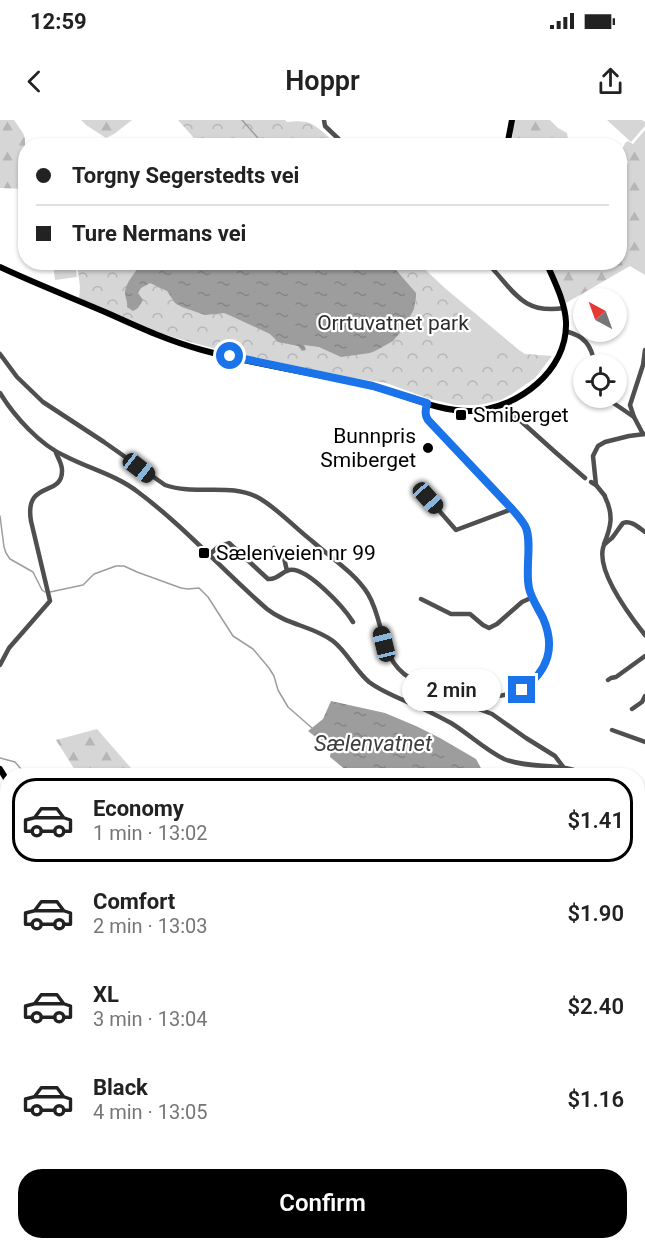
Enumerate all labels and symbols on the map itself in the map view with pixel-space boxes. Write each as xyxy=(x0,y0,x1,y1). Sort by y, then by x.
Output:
north arrow xyxy=(573,288,627,342)
park label: Orrtuvatnet park xyxy=(317,311,469,335)
route start xyxy=(216,342,243,369)
place label: Smiberget xyxy=(473,403,569,427)
marker: Smiberget xyxy=(454,408,468,422)
place label: Bunnpris Smiberget xyxy=(320,424,416,472)
marker: Bunnpris Smiberget xyxy=(421,441,435,455)
car xyxy=(119,450,159,486)
car xyxy=(409,479,447,517)
place label: Sælenveien nr 99 xyxy=(216,541,376,565)
marker: Sælenveien nr 99 xyxy=(197,546,211,560)
car xyxy=(371,624,397,664)
callout: 2 min xyxy=(402,669,501,711)
route end xyxy=(508,676,535,703)
water label: Sælenvatnet xyxy=(314,731,433,756)

